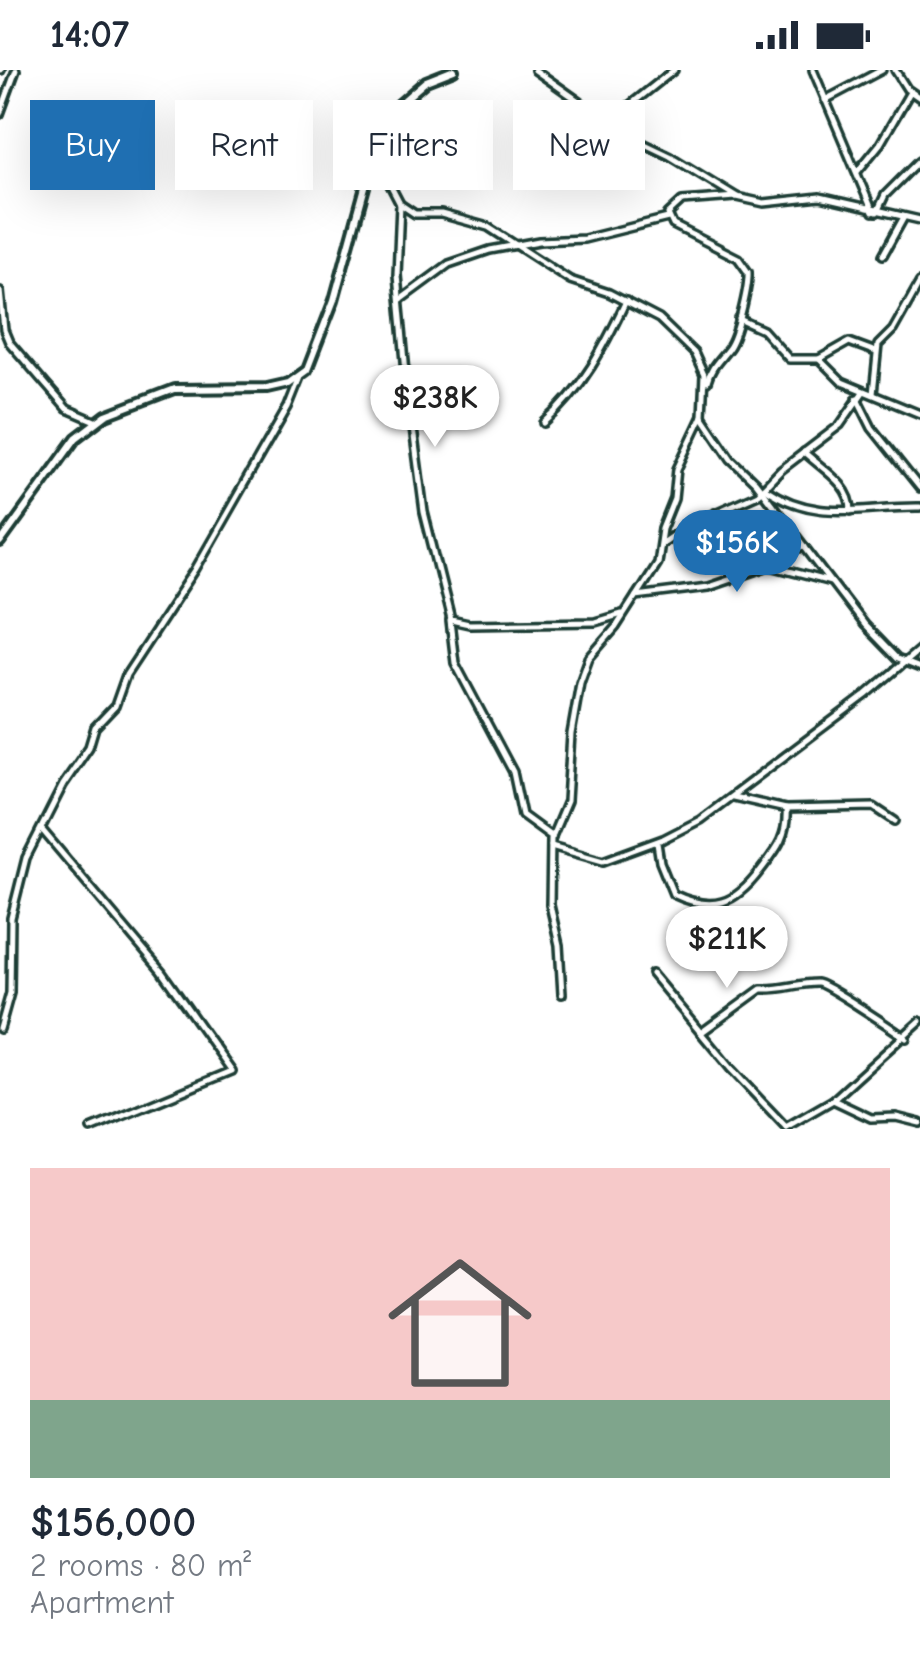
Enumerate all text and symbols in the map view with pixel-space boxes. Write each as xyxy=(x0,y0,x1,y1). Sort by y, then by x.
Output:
text: 14:07 xyxy=(50,13,129,57)
chip: Buy xyxy=(30,100,155,190)
chip: Rent xyxy=(175,100,313,190)
chip: Filters xyxy=(333,100,493,190)
chip: New xyxy=(513,100,645,190)
pin: $238K xyxy=(365,365,505,450)
text: $238K xyxy=(392,379,478,416)
pin: $156K xyxy=(667,510,807,595)
text: $156K xyxy=(695,524,779,561)
pin: $211K xyxy=(657,906,797,991)
text: $211K xyxy=(688,920,766,957)
icon: home xyxy=(370,1233,550,1413)
text: $156,000 xyxy=(30,1498,196,1547)
text: 2 rooms · 80 m² xyxy=(30,1547,251,1584)
text: Apartment xyxy=(30,1584,173,1621)

